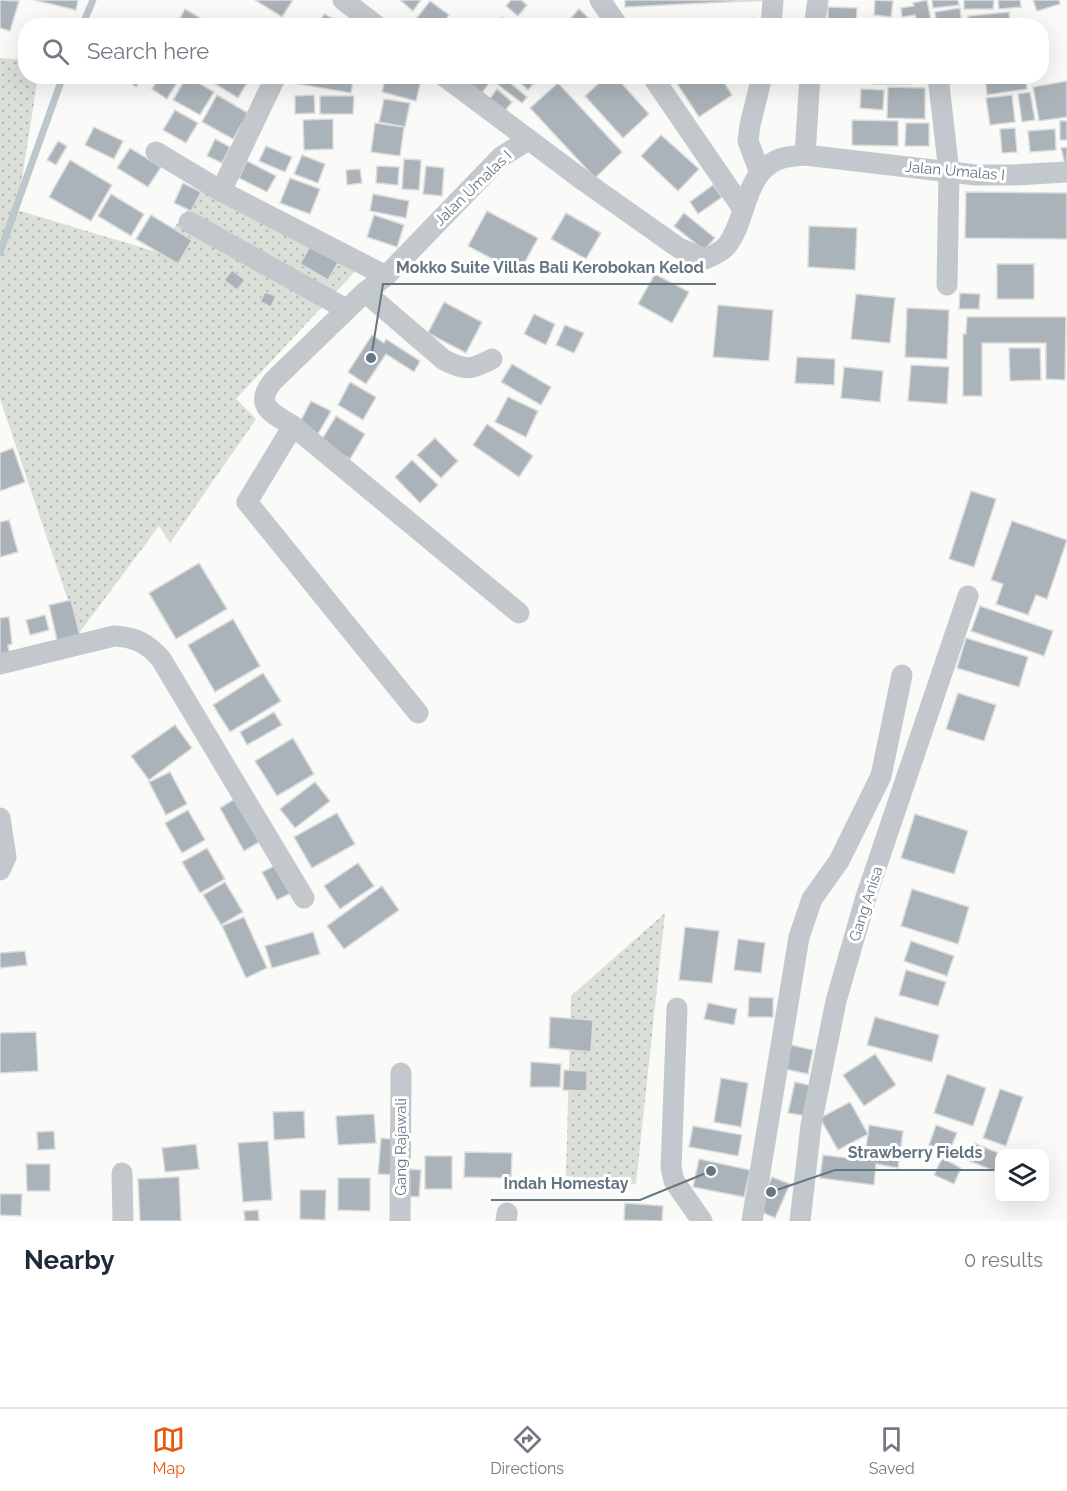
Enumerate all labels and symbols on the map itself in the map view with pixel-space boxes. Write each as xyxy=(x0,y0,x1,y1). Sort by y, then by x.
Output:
street label: Jalan Umalas I xyxy=(431,147,515,229)
street label: Jalan Umalas I xyxy=(904,158,1006,184)
callout: Mokko Suite Villas Bali Kerobokan Kelod xyxy=(383,250,716,284)
text: Mokko Suite Villas Bali Kerobokan Kelod xyxy=(396,258,704,277)
street label: Gang Anisa xyxy=(845,864,887,944)
street label: Gang Rajawali xyxy=(392,1098,410,1196)
callout: Strawberry Fields xyxy=(835,1136,994,1170)
text: Strawberry Fields xyxy=(848,1143,982,1162)
callout: Indah Homestay xyxy=(491,1166,640,1200)
text: Indah Homestay xyxy=(504,1174,629,1193)

